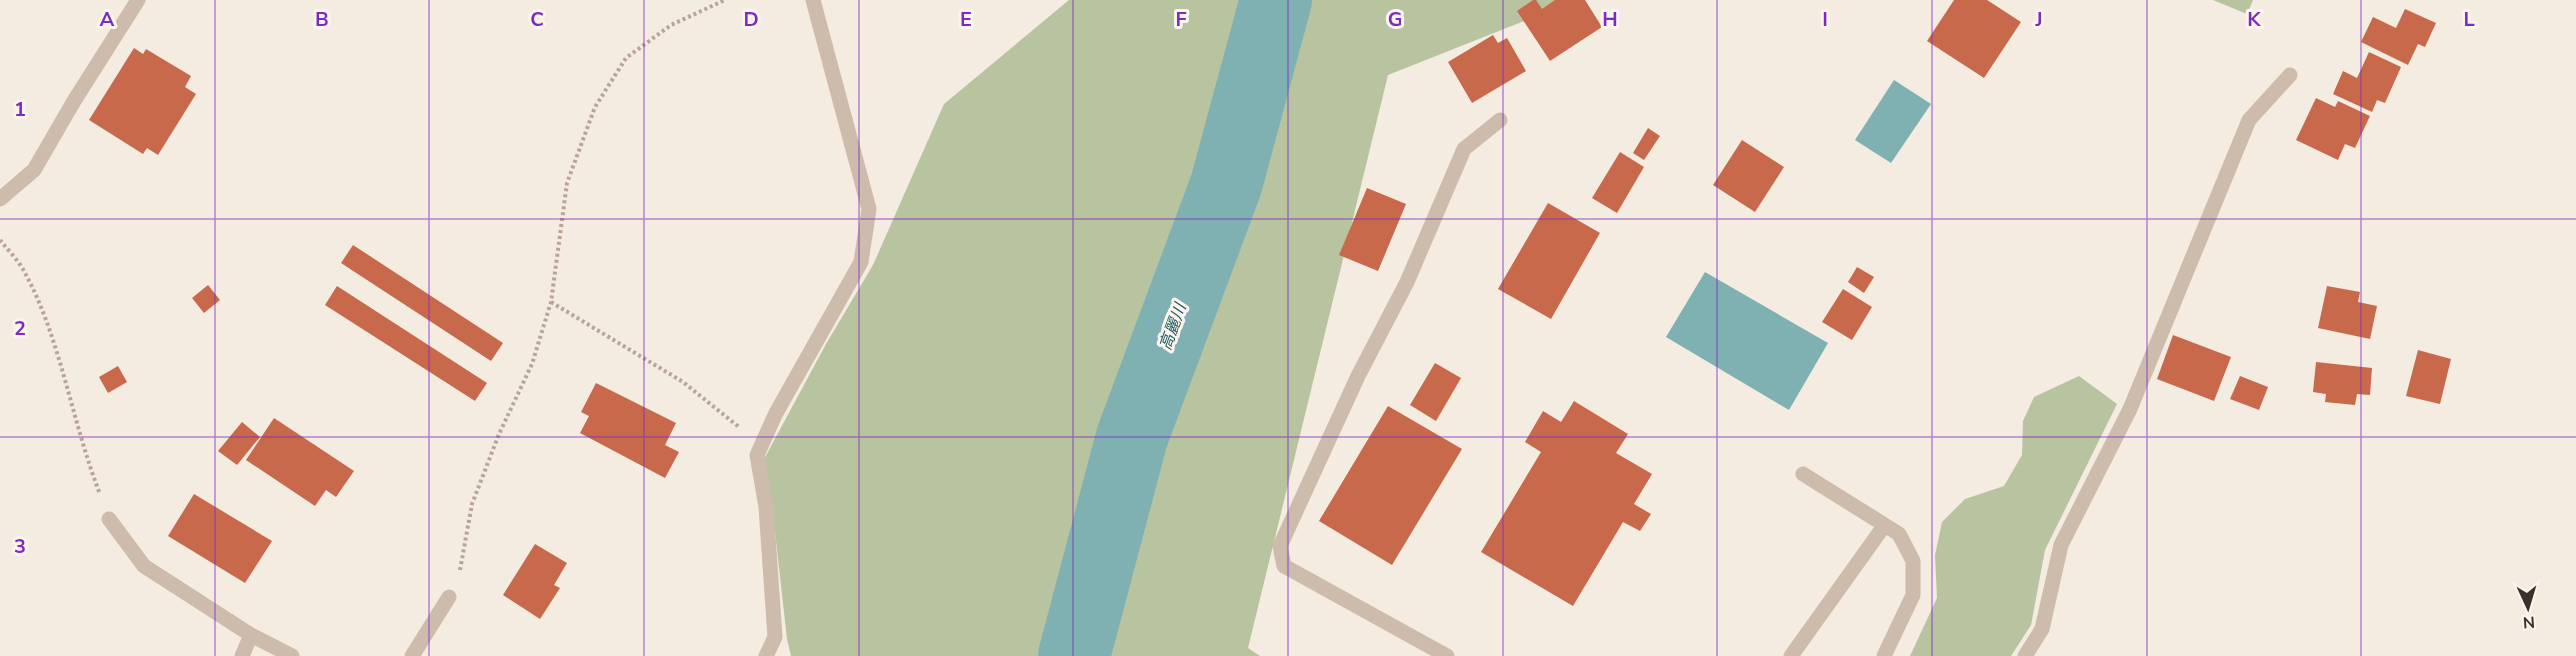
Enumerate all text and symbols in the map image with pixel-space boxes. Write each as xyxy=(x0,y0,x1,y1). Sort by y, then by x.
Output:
text: A xyxy=(100,6,115,33)
text: B xyxy=(315,6,329,33)
text: C xyxy=(530,6,544,33)
text: D xyxy=(743,6,759,33)
text: E xyxy=(960,6,972,33)
text: F xyxy=(1175,6,1187,33)
text: G xyxy=(1388,6,1402,33)
text: H xyxy=(1602,6,1618,33)
text: I xyxy=(1822,6,1828,33)
text: J xyxy=(2034,6,2043,33)
text: K xyxy=(2247,6,2261,33)
text: L xyxy=(2463,6,2475,33)
text: 1 xyxy=(14,96,26,123)
water label: 高麗川 xyxy=(1154,299,1192,353)
text: 2 xyxy=(14,315,26,342)
text: 3 xyxy=(14,533,26,560)
north arrow xyxy=(2498,578,2558,638)
text: N xyxy=(2522,611,2536,633)

